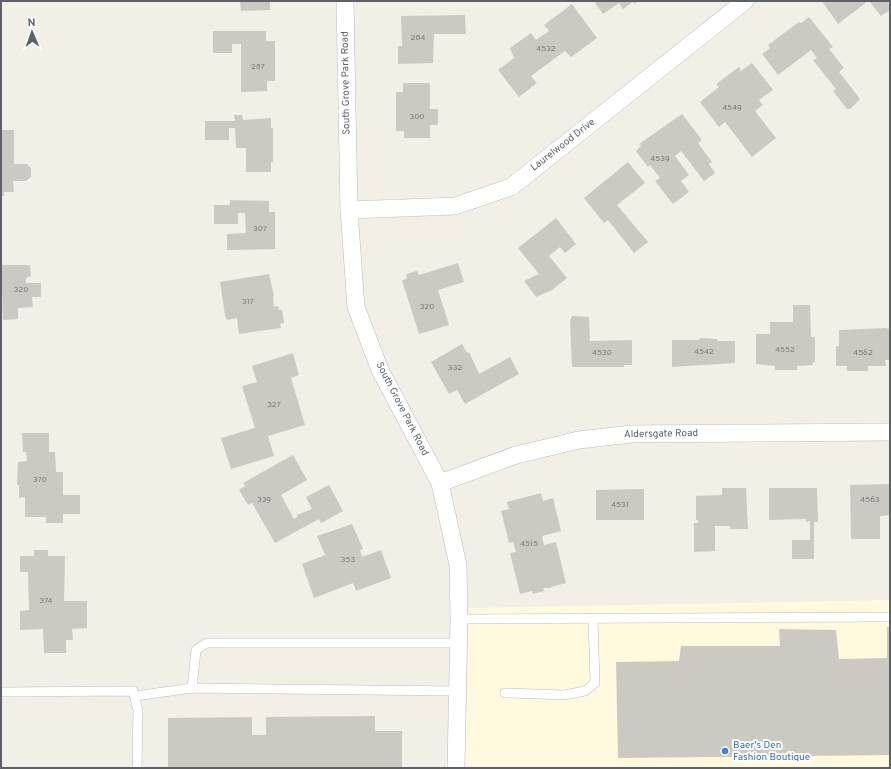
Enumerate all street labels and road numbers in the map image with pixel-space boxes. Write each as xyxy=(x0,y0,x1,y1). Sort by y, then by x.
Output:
street label: South Grove Park Road xyxy=(339,31,353,135)
street label: Laurelwood Drive xyxy=(528,116,598,174)
street label: South Grove Park Road xyxy=(373,360,431,458)
street label: Aldersgate Road xyxy=(624,427,698,441)

